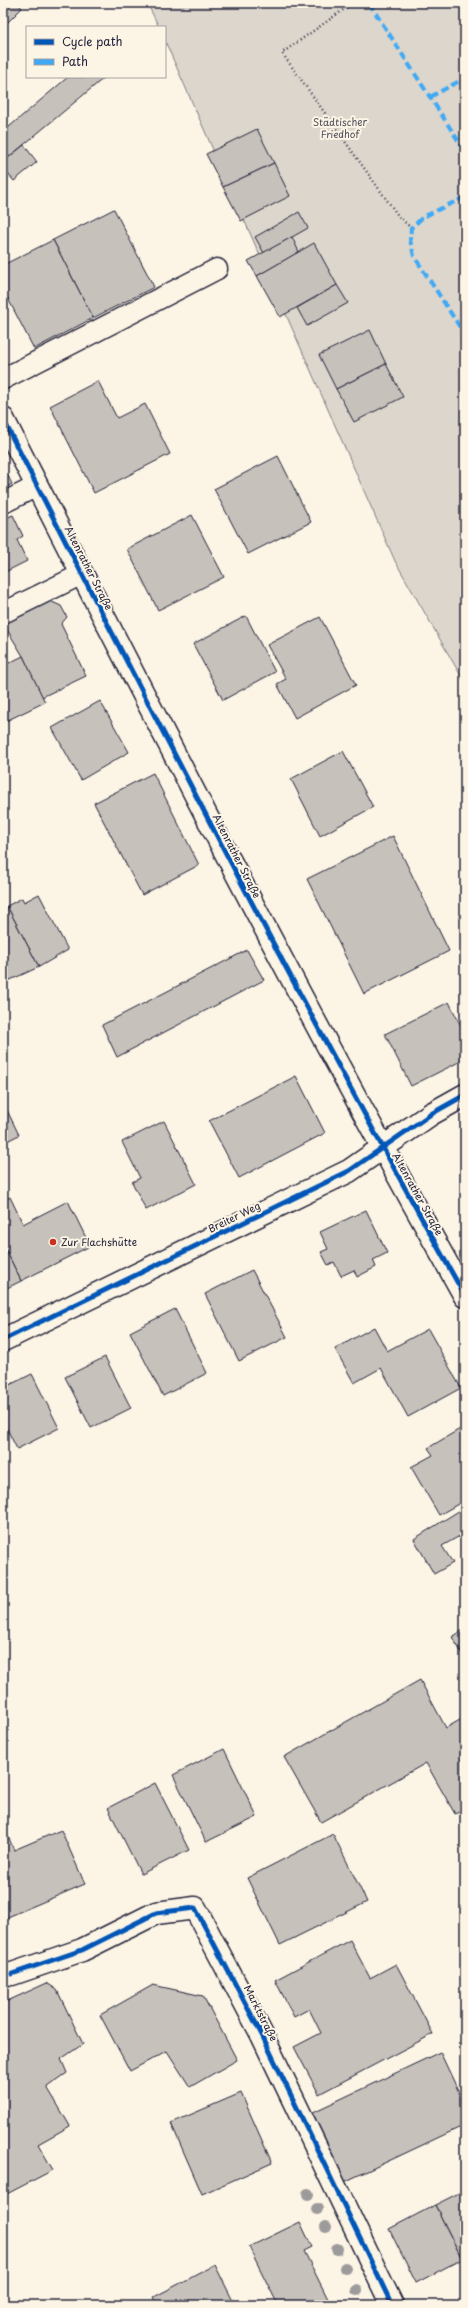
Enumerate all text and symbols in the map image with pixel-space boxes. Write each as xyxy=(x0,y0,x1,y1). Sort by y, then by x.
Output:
legend xyxy=(26,26,166,78)
text: Cycle path xyxy=(62,32,123,50)
text: Path xyxy=(62,52,88,70)
park label: Städtischer Friedhof xyxy=(313,114,368,141)
street label: Altenrather Straße xyxy=(62,523,117,612)
street label: Altenrather Straße xyxy=(210,811,265,900)
street label: Altenrather Straße xyxy=(389,1150,447,1238)
street label: Breiter Weg xyxy=(205,1197,263,1236)
place label: Zur Flachshütte xyxy=(61,1234,137,1249)
marker: Zur Flachshütte xyxy=(48,1237,58,1247)
street label: Marktstraße xyxy=(241,1982,282,2044)

